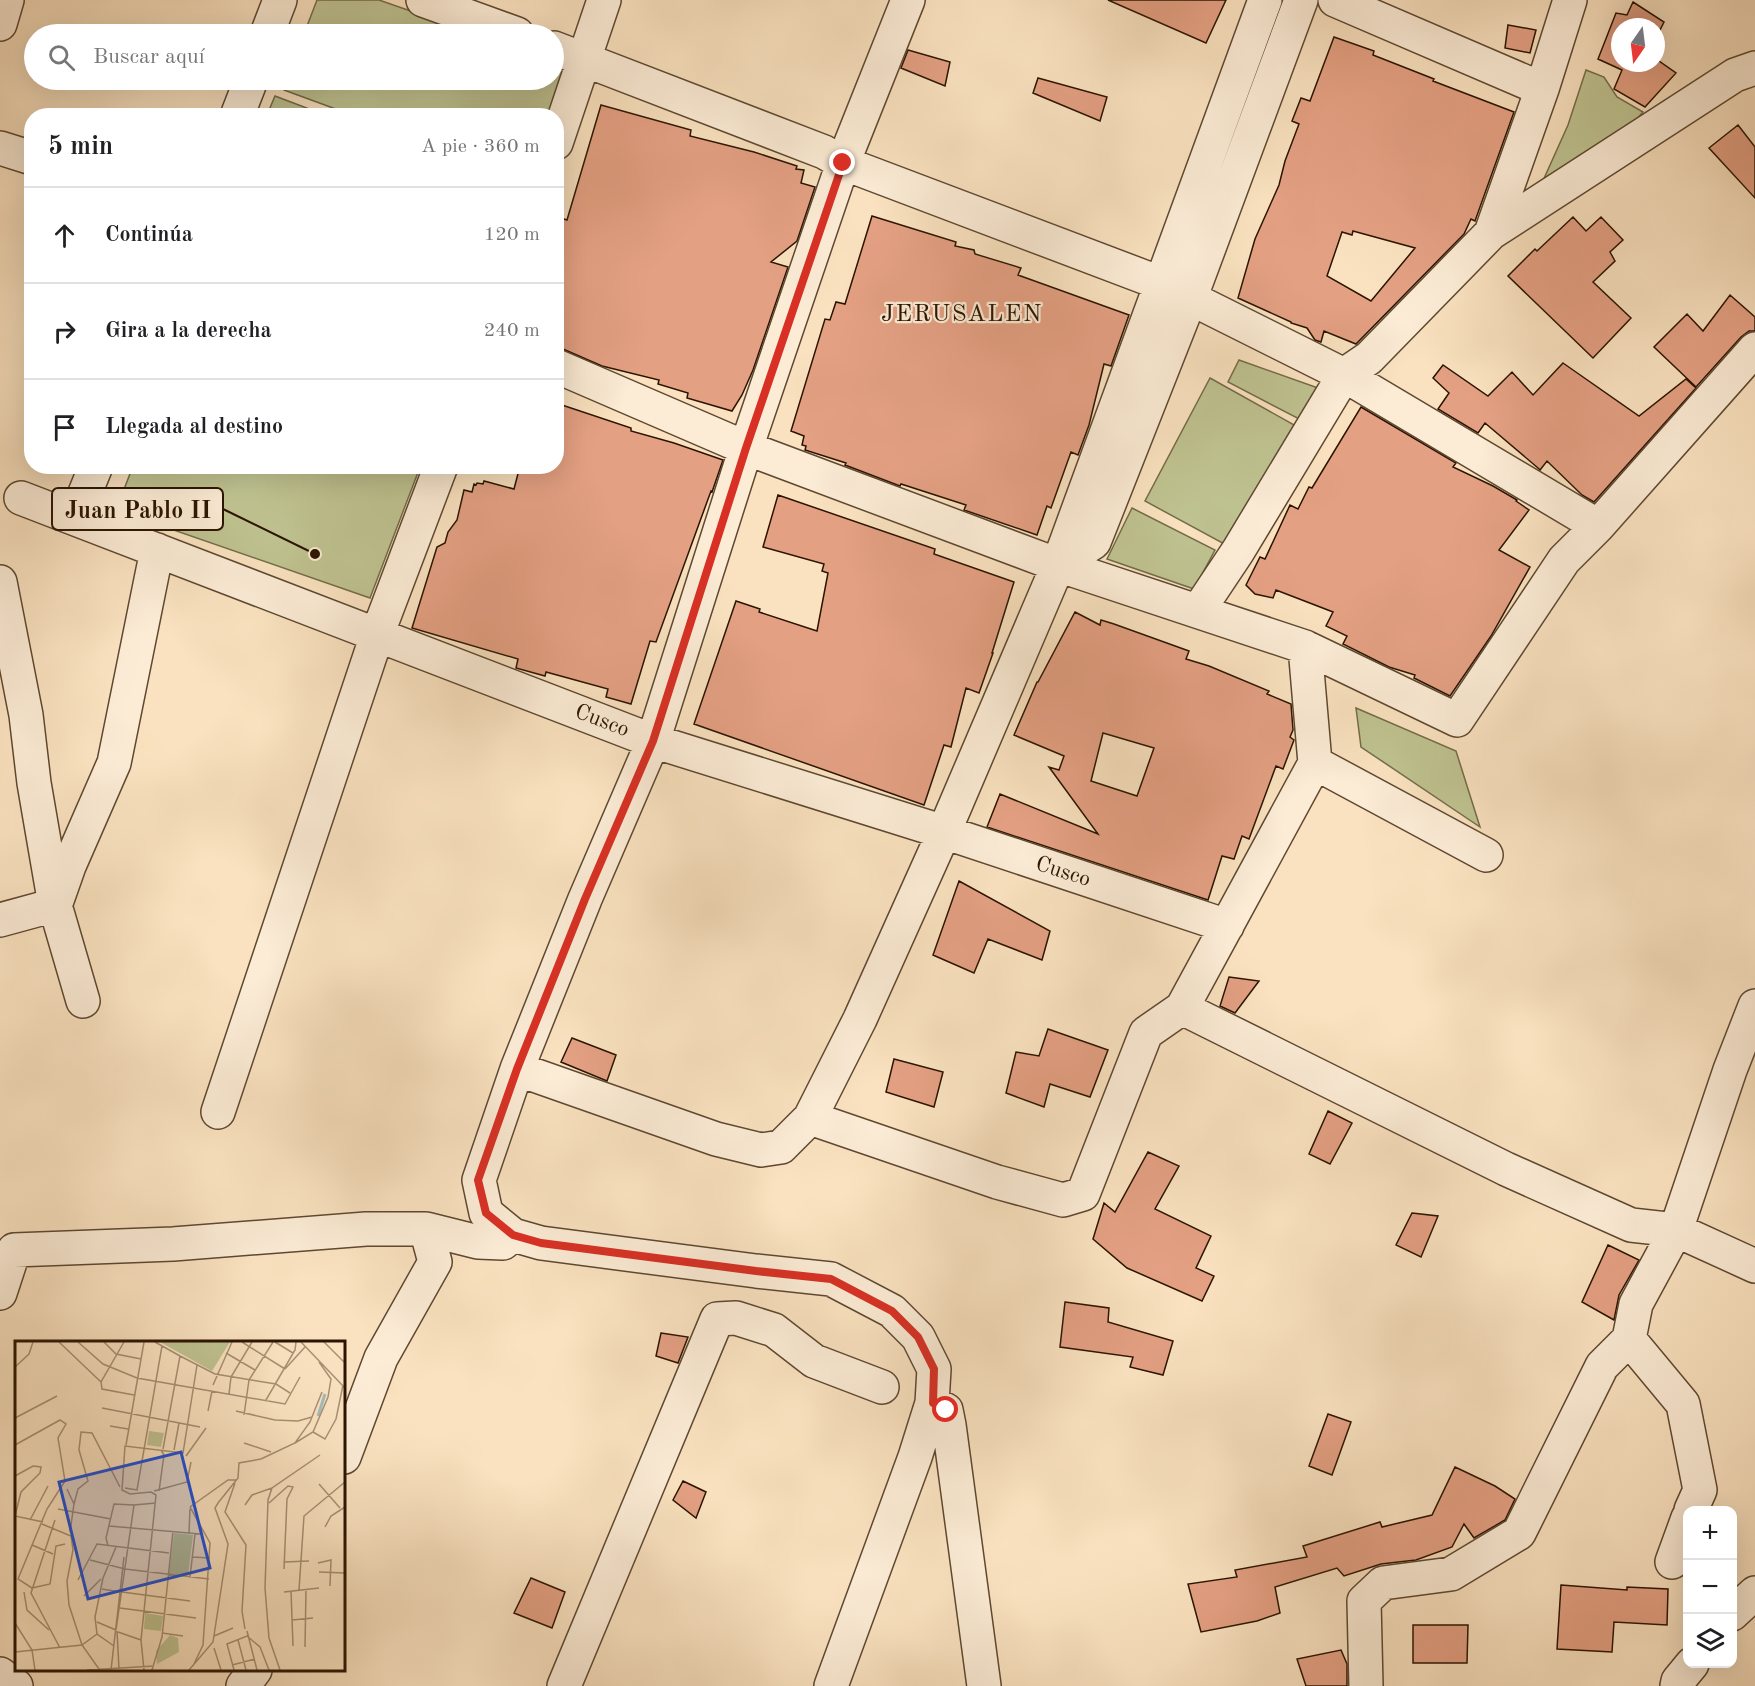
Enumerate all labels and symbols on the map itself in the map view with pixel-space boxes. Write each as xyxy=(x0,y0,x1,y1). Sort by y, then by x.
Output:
north arrow xyxy=(1611,18,1665,72)
route end xyxy=(829,149,855,175)
district label: JERUSALEN xyxy=(881,303,1043,327)
callout: Juan Pablo II xyxy=(52,488,223,530)
text: Juan Pablo II xyxy=(65,500,211,524)
street label: Cusco xyxy=(572,701,632,741)
street label: Cusco xyxy=(1033,853,1093,891)
inset map xyxy=(15,1341,345,1671)
route start xyxy=(932,1396,958,1422)

